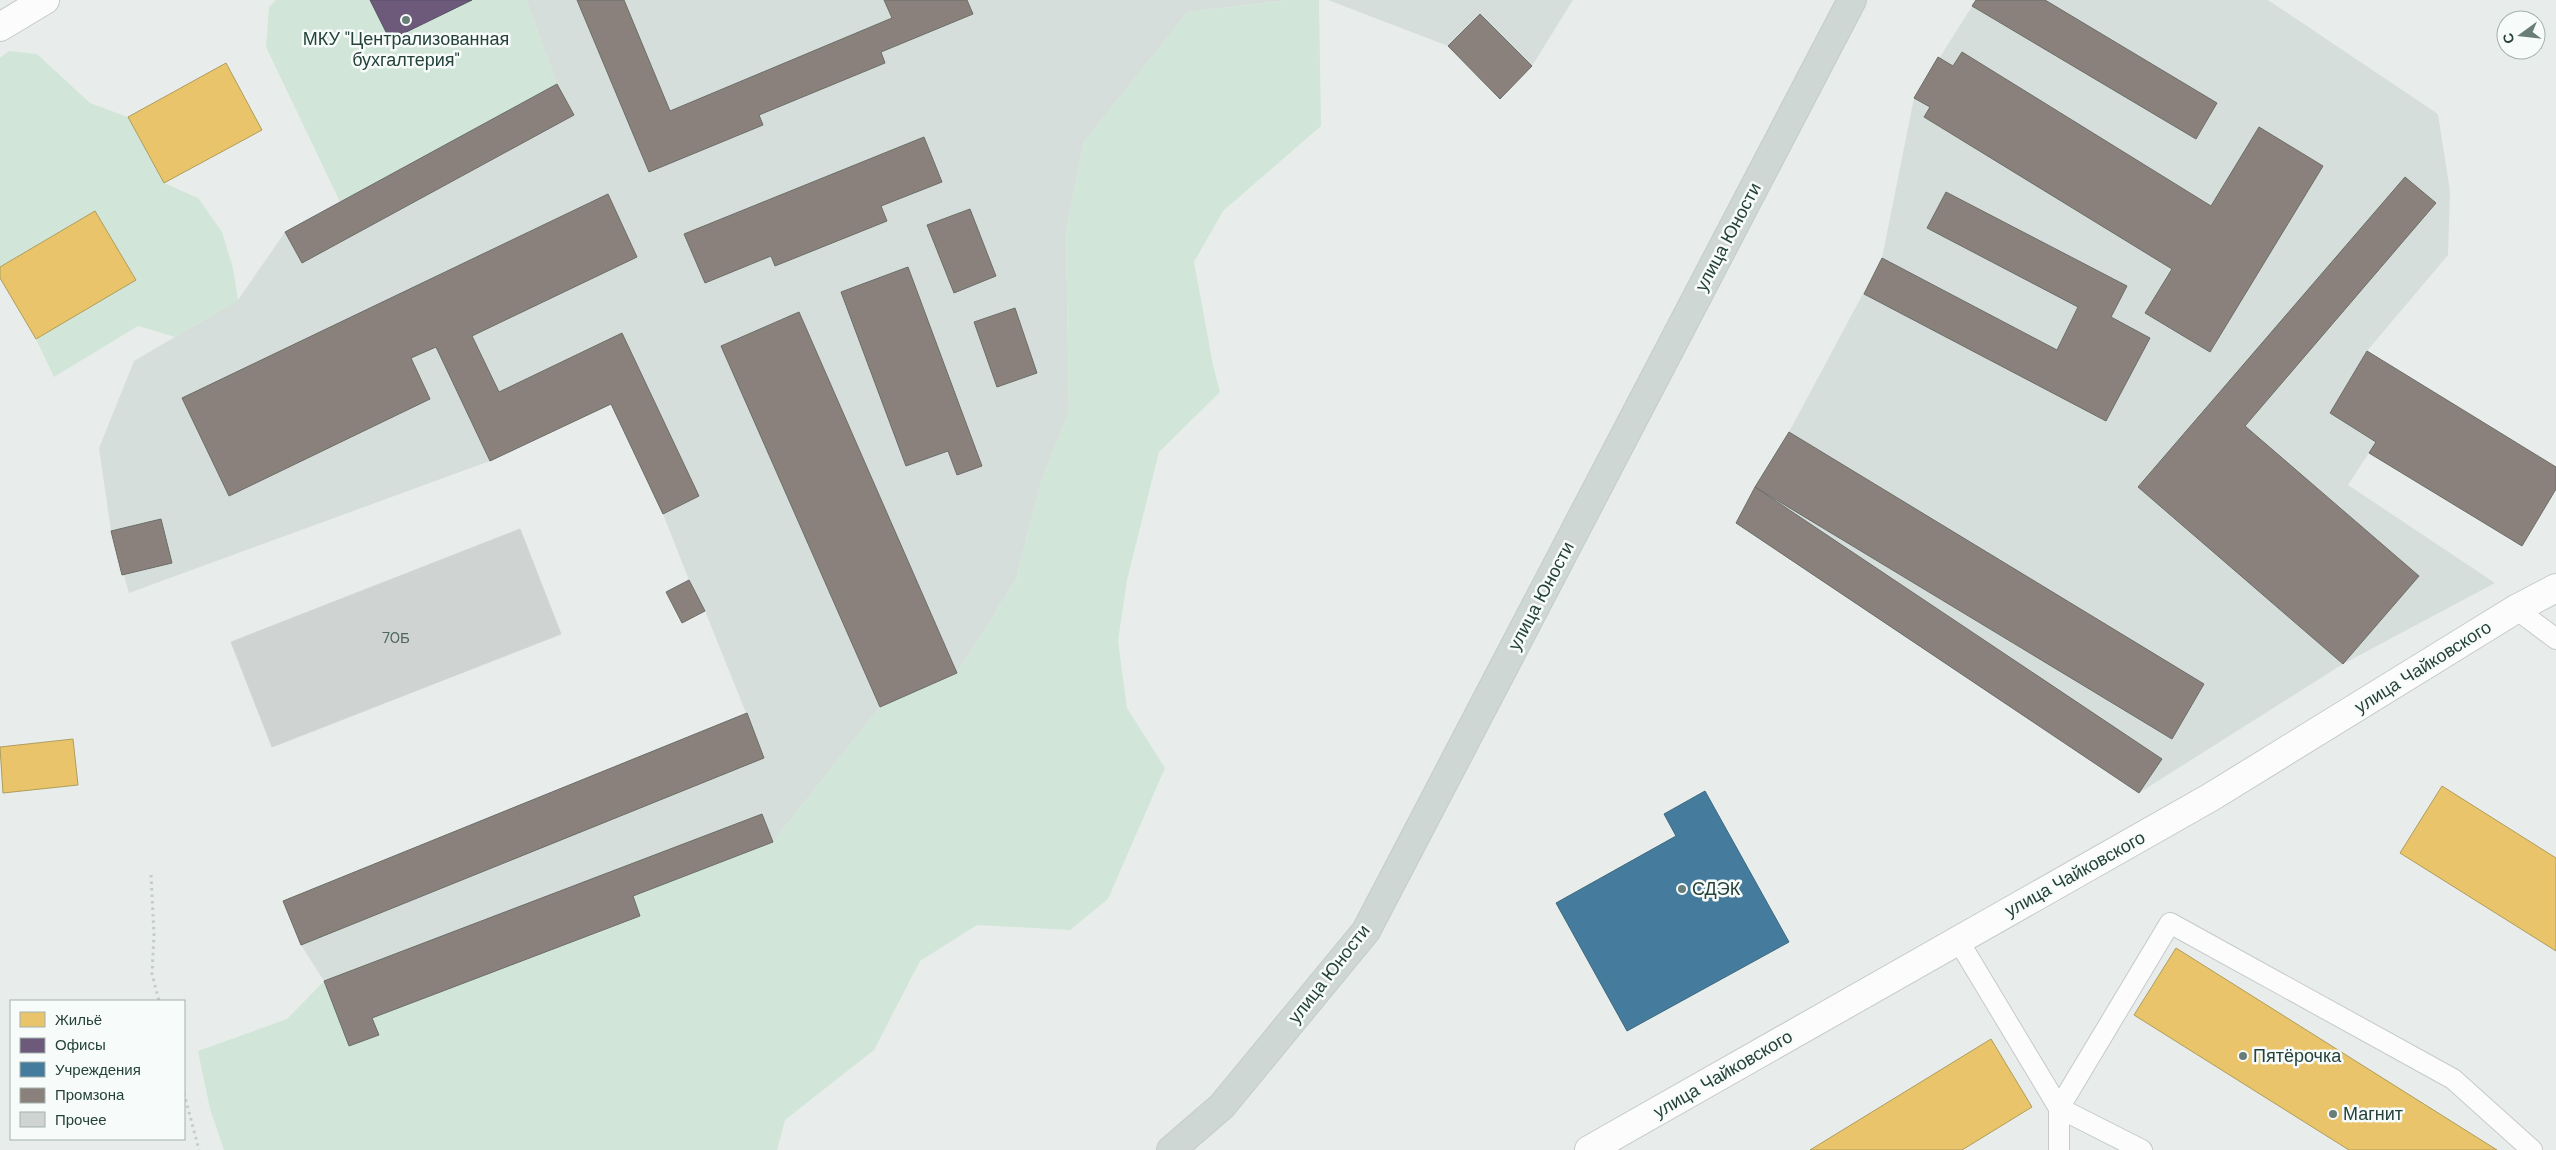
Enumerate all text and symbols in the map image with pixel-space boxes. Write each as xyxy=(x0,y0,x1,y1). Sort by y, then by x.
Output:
north arrow xyxy=(2496,10,2546,60)
marker: МКУ "Централизованная бухгалтерия" xyxy=(400,14,412,26)
place label: МКУ "Централизованная бухгалтерия" xyxy=(303,27,509,72)
text: С xyxy=(2498,31,2518,46)
street label: улица Юности xyxy=(1689,179,1767,295)
street label: улица Юности xyxy=(1502,538,1580,654)
street label: улица Чайковского xyxy=(2350,615,2496,719)
house number: 70Б xyxy=(382,628,410,648)
street label: улица Чайковского xyxy=(2000,825,2150,923)
place label: СДЭК xyxy=(1692,877,1741,901)
marker: СДЭК xyxy=(1676,883,1688,895)
street label: улица Юности xyxy=(1283,919,1375,1029)
legend xyxy=(10,1000,185,1140)
text: Жильё xyxy=(55,1010,102,1030)
street label: улица Чайковского xyxy=(1649,1024,1797,1124)
text: Офисы xyxy=(55,1035,106,1055)
place label: Пятёрочка xyxy=(2253,1044,2342,1068)
marker: Пятёрочка xyxy=(2237,1050,2249,1062)
text: Учреждения xyxy=(55,1060,141,1080)
text: Промзона xyxy=(55,1085,125,1105)
place label: Магнит xyxy=(2343,1102,2403,1126)
marker: Магнит xyxy=(2327,1108,2339,1120)
text: Прочее xyxy=(55,1110,107,1130)

